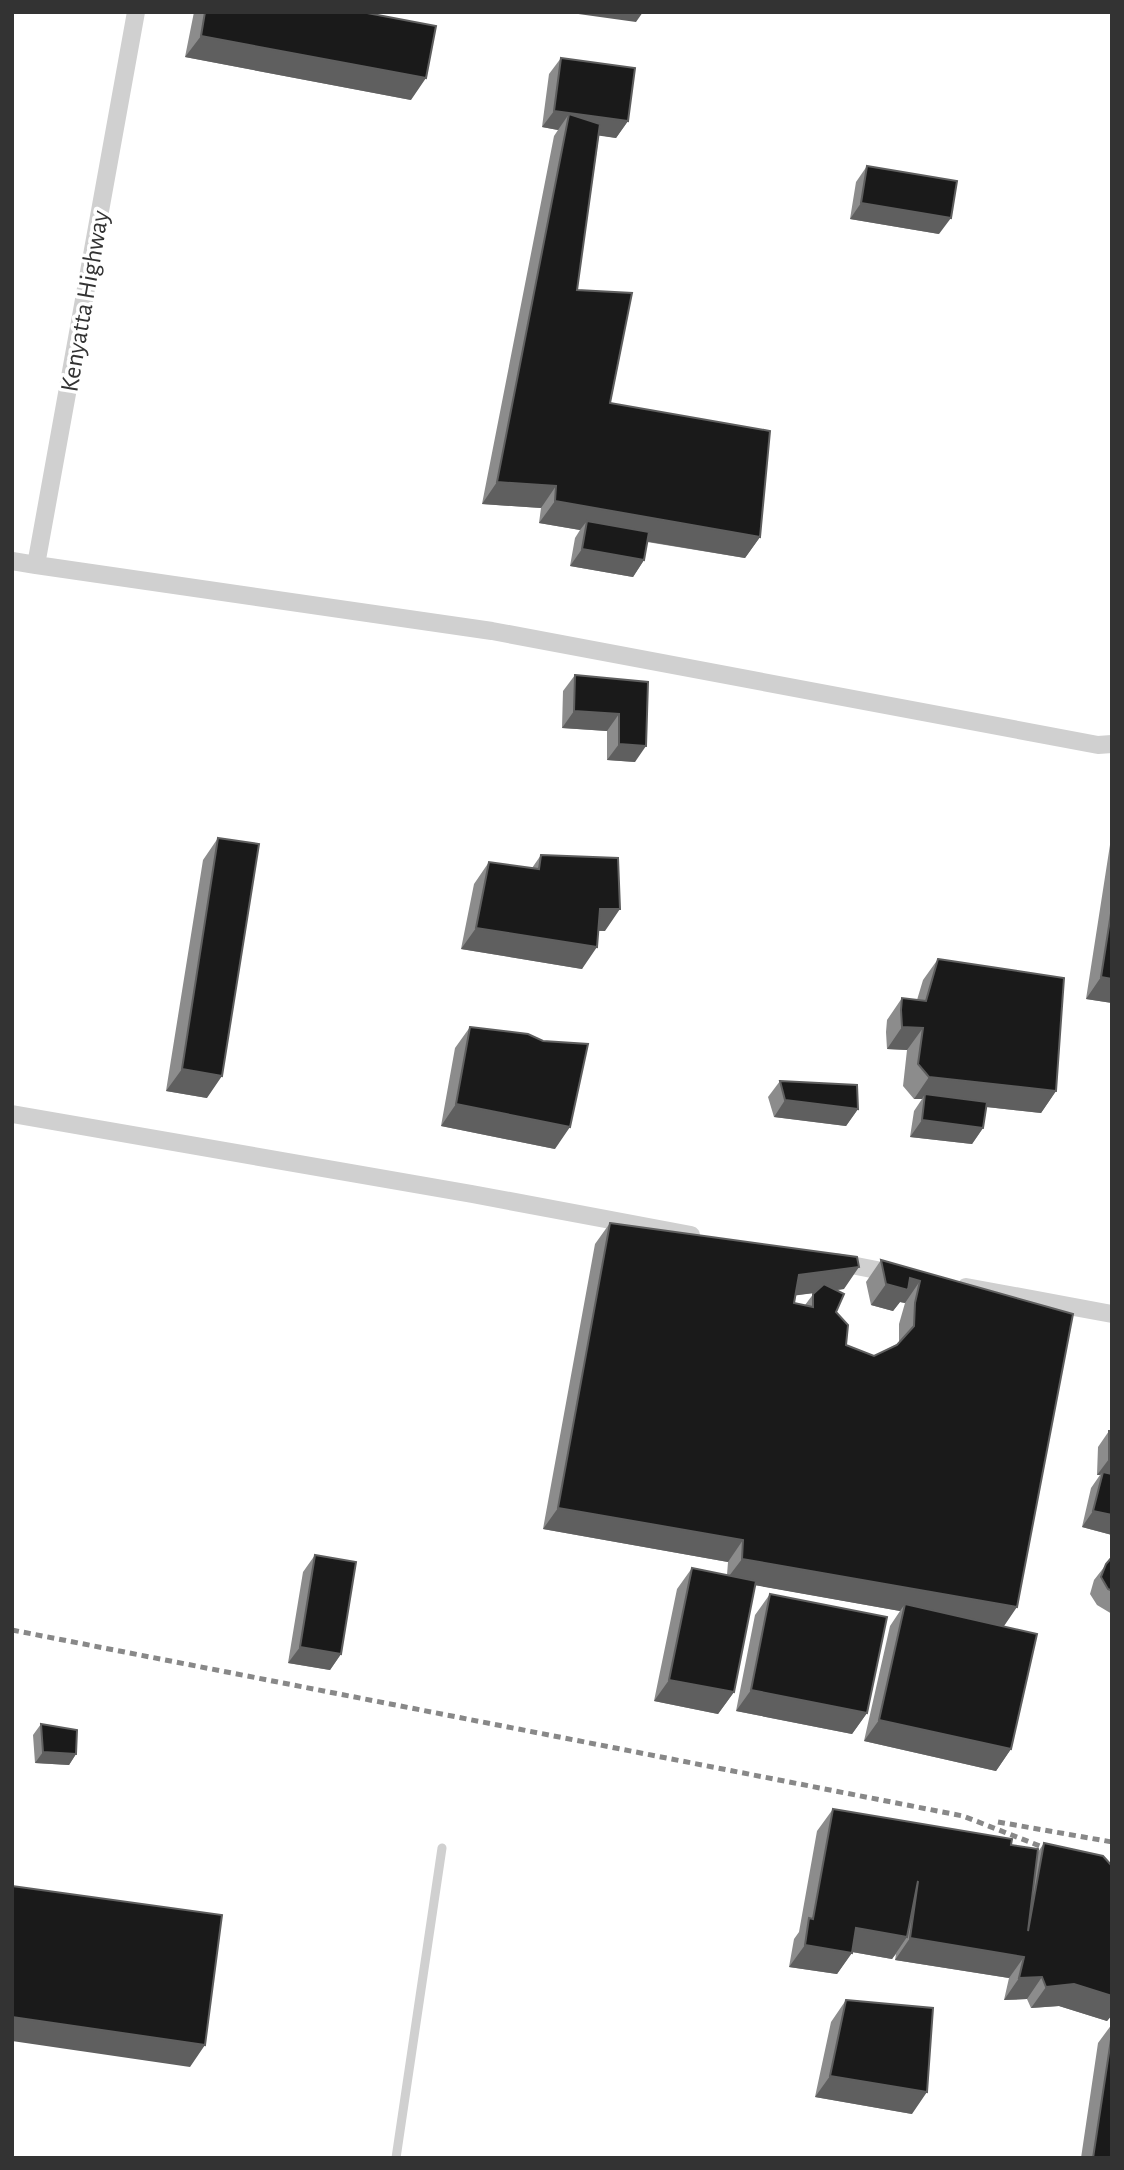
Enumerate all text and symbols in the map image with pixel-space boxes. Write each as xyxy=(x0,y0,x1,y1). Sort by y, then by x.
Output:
street label: Kenyatta Highway xyxy=(56,208,114,394)

